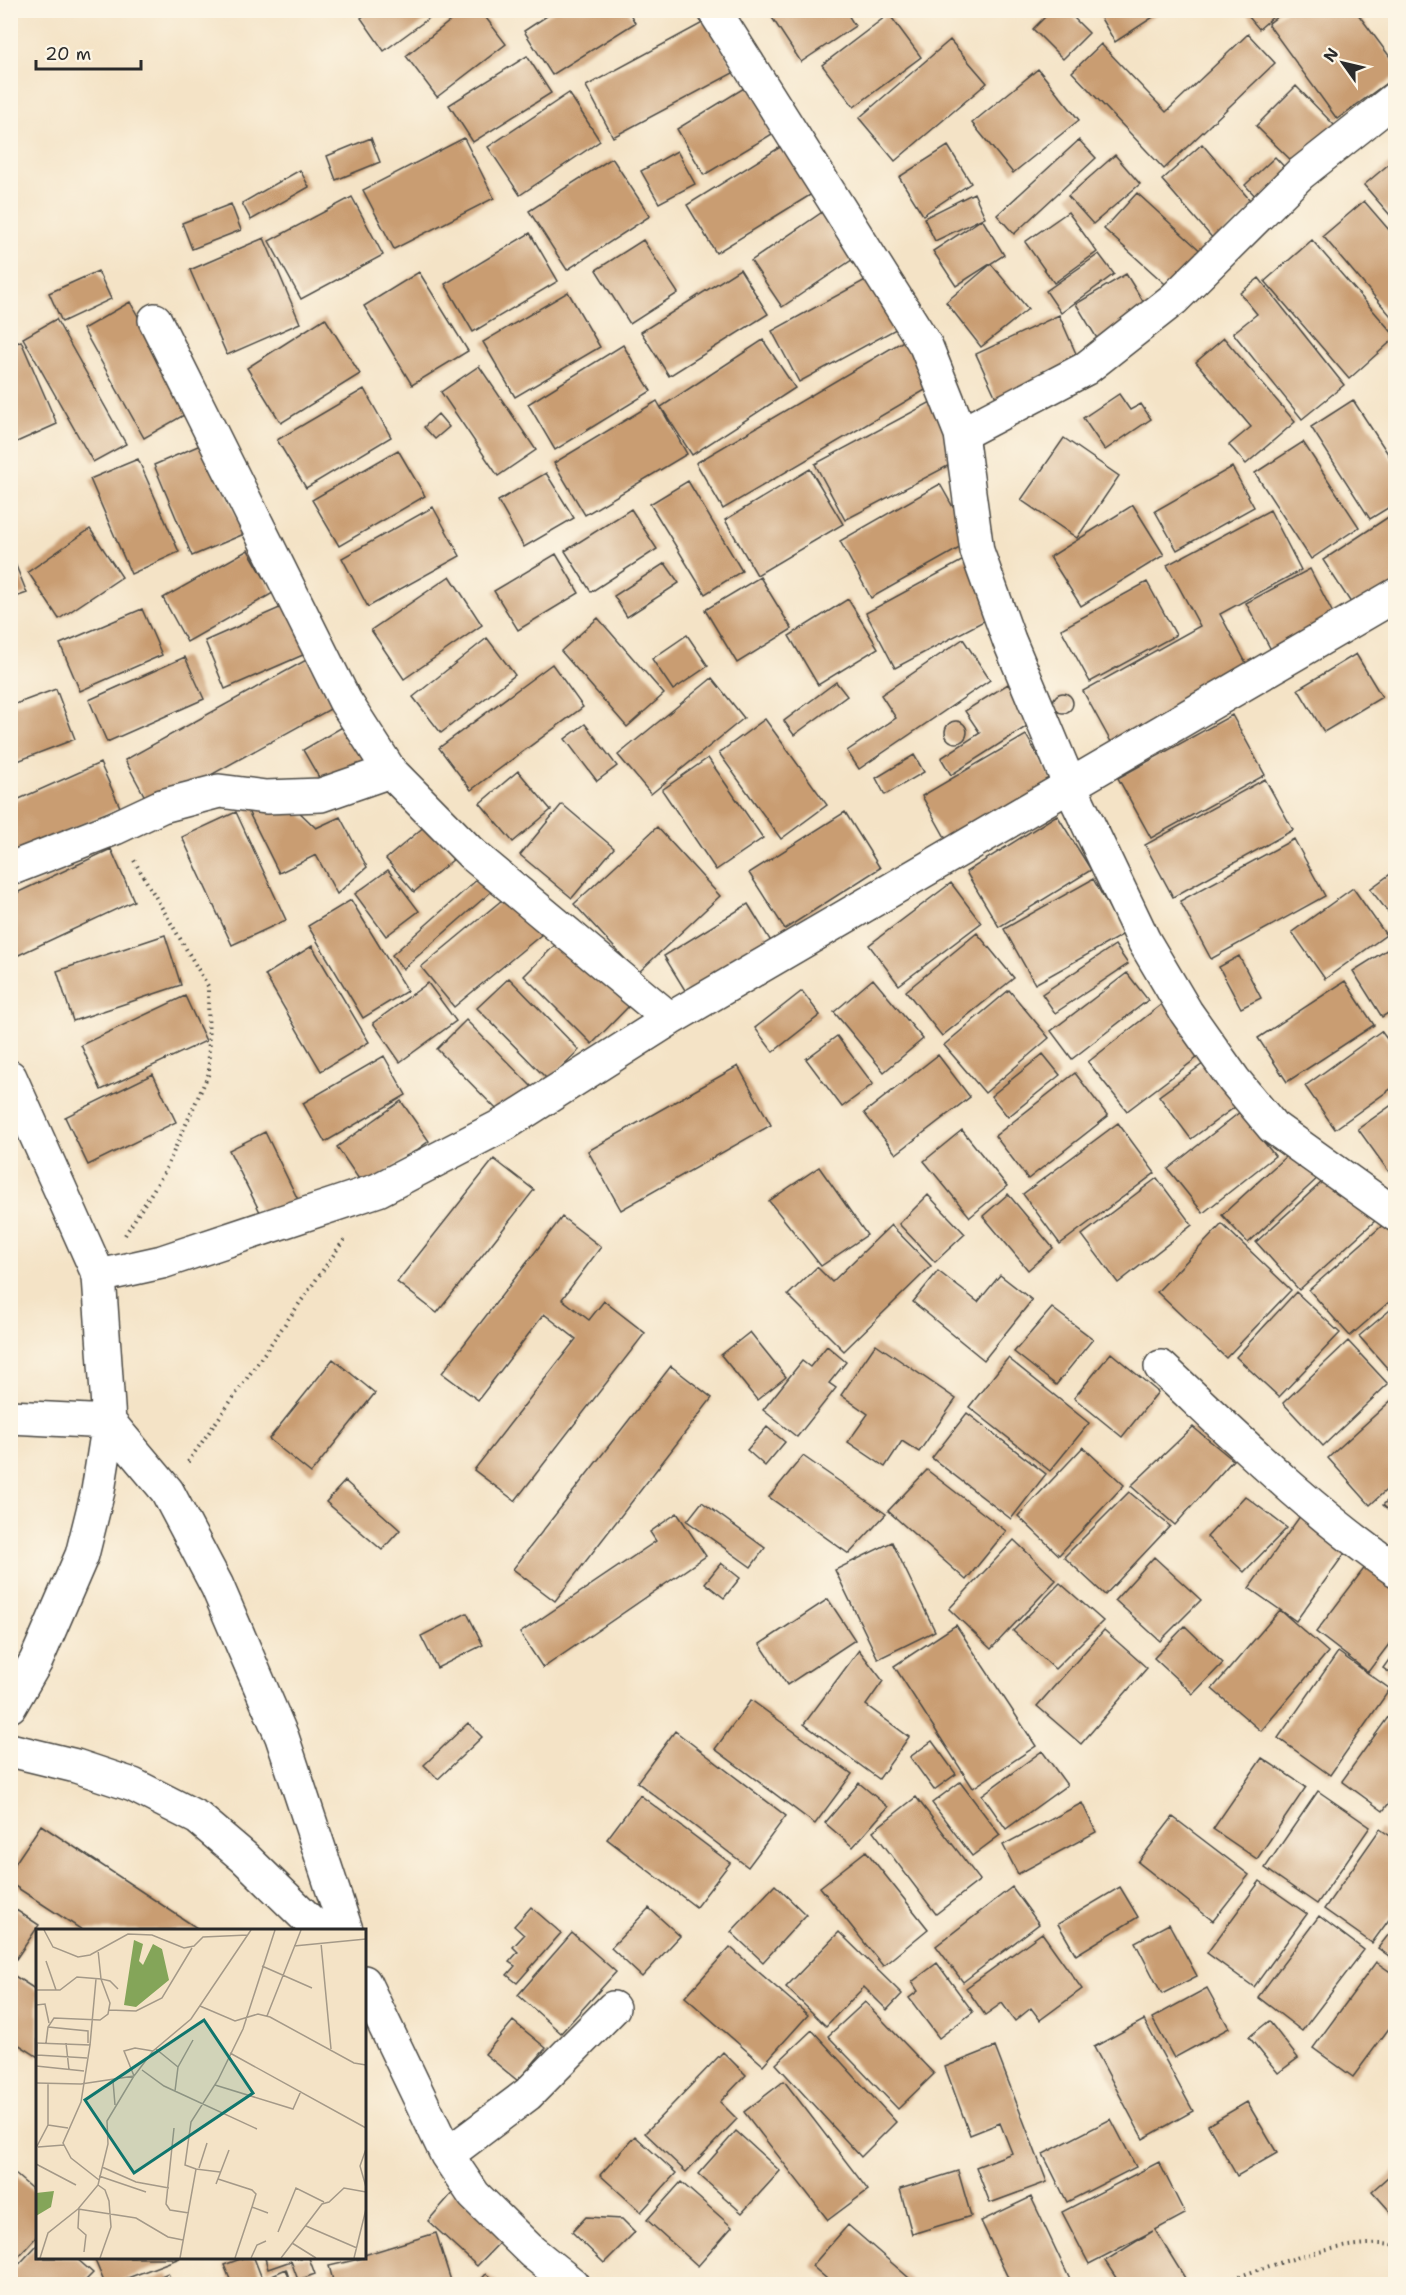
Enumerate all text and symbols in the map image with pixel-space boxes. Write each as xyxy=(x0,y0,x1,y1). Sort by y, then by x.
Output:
scale bar xyxy=(36,33,141,71)
north arrow xyxy=(1313,33,1373,93)
text: 20 m xyxy=(45,42,91,66)
text: N xyxy=(1319,44,1343,66)
inset map xyxy=(36,1929,366,2259)

